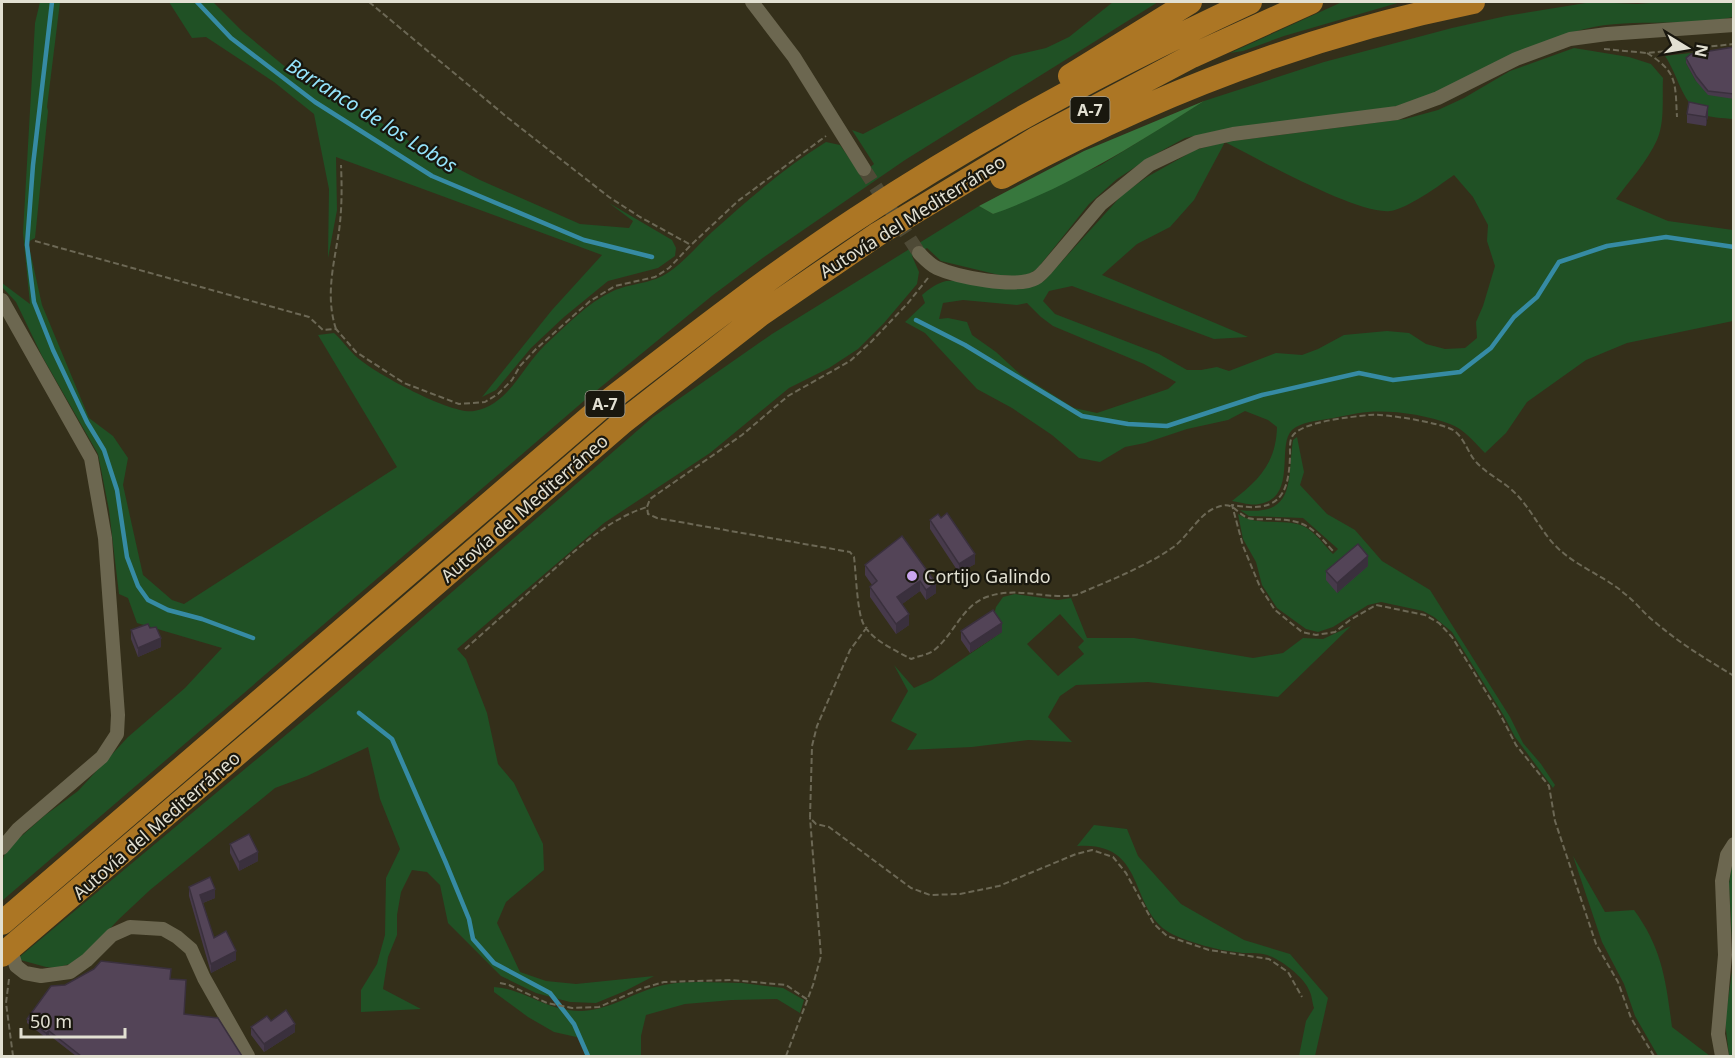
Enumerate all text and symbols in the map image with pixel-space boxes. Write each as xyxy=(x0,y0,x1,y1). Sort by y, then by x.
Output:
north arrow xyxy=(1657,18,1717,78)
text: N xyxy=(1690,42,1714,59)
water label: Barranco de los Lobos xyxy=(281,51,463,179)
road number: A-7 xyxy=(1070,97,1110,123)
street label: Autovía del Mediterráneo xyxy=(815,149,1009,283)
road number: A-7 xyxy=(586,391,624,417)
street label: Autovía del Mediterráneo xyxy=(435,429,613,587)
place label: Cortijo Galindo xyxy=(924,564,1051,588)
marker: Cortijo Galindo xyxy=(905,569,919,583)
street label: Autovía del Mediterráneo xyxy=(67,746,245,904)
scale bar xyxy=(21,1001,124,1039)
text: 50 m xyxy=(30,1009,72,1033)

